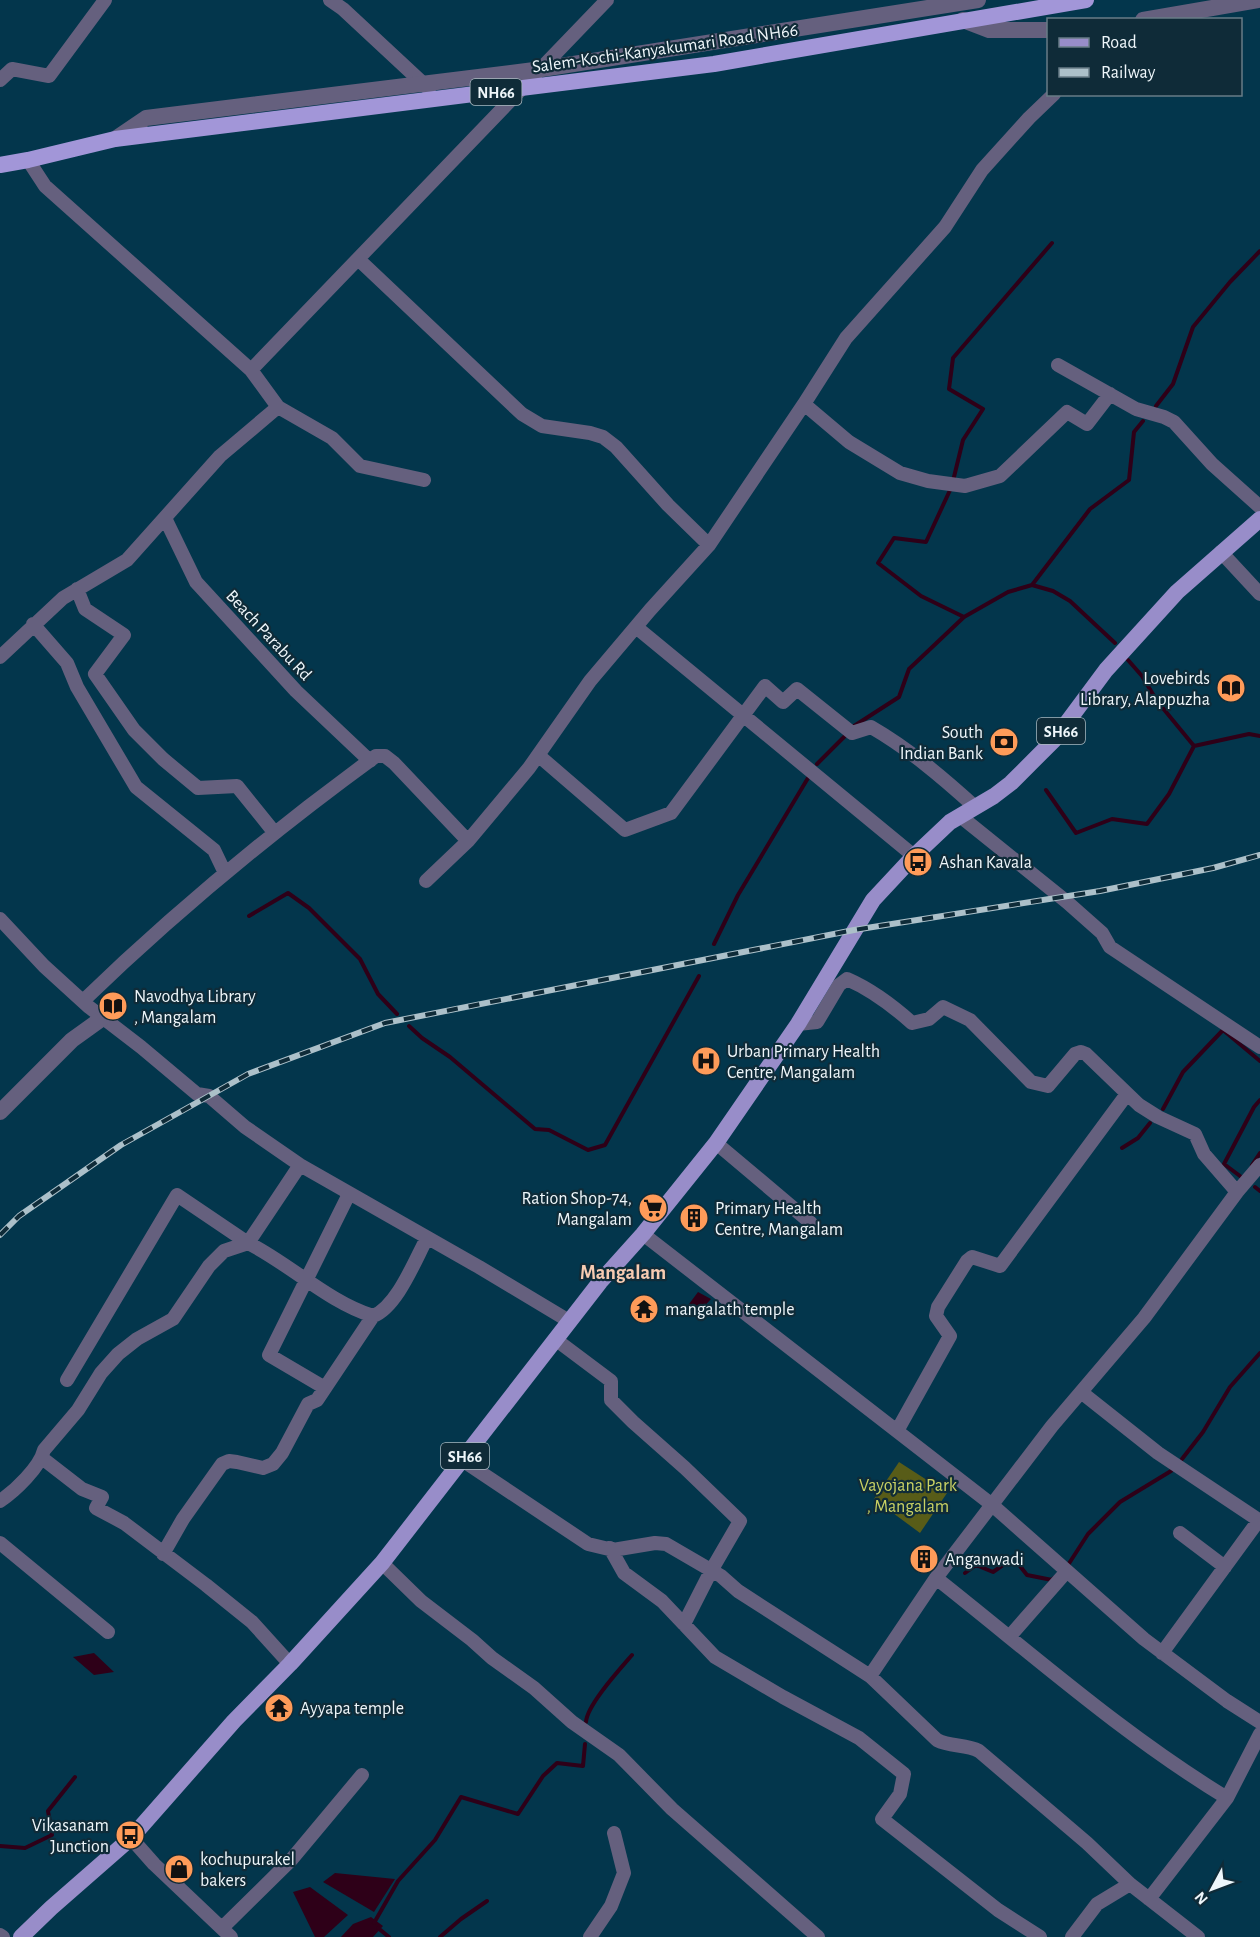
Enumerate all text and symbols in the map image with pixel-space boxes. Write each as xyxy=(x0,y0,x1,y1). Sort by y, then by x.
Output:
legend xyxy=(1047,18,1242,96)
street label: Salem-Kochi-Kanyakumari Road NH66 xyxy=(531,21,799,77)
text: Road xyxy=(1101,34,1137,52)
text: Railway xyxy=(1101,64,1156,82)
road number: NH66 xyxy=(470,79,522,105)
street label: Beach Parabu Rd xyxy=(222,587,315,684)
place label: Lovebirds Library, Alappuzha xyxy=(1080,670,1210,709)
library icon: Lovebirds Library, Alappuzha xyxy=(1215,672,1247,704)
road number: SH66 xyxy=(1037,718,1085,744)
place label: South Indian Bank xyxy=(900,724,984,763)
bank icon: South Indian Bank xyxy=(988,726,1020,758)
bus stop icon: Ashan Kavala xyxy=(902,846,934,878)
place label: Ashan Kavala xyxy=(939,854,1032,872)
place label: Navodhya Library , Mangalam xyxy=(134,988,256,1027)
library icon: Navodhya Library , Mangalam xyxy=(97,990,129,1022)
place label: Urban Primary Health Centre, Mangalam xyxy=(727,1043,880,1082)
hospital icon: Urban Primary Health Centre, Mangalam xyxy=(690,1045,722,1077)
place label: Ration Shop-74, Mangalam xyxy=(522,1190,632,1229)
supermarket icon: Ration Shop-74, Mangalam xyxy=(637,1192,669,1224)
place label: Primary Health Centre, Mangalam xyxy=(715,1200,843,1239)
building icon: Primary Health Centre, Mangalam xyxy=(678,1202,710,1234)
district label: Mangalam xyxy=(580,1263,666,1283)
temple icon: mangalath temple xyxy=(628,1293,660,1325)
place label: mangalath temple xyxy=(665,1301,795,1319)
road number: SH66 xyxy=(441,1443,489,1469)
park label: Vayojana Park , Mangalam xyxy=(859,1477,958,1516)
building icon: Anganwadi xyxy=(908,1543,940,1575)
place label: Anganwadi xyxy=(945,1551,1024,1569)
temple icon: Ayyapa temple xyxy=(263,1692,295,1724)
place label: Ayyapa temple xyxy=(300,1700,404,1718)
place label: Vikasanam Junction xyxy=(32,1817,109,1856)
bus stop icon: Vikasanam Junction xyxy=(114,1819,146,1851)
place label: kochupurakel bakers xyxy=(200,1851,295,1890)
shop icon: kochupurakel bakers xyxy=(163,1853,195,1885)
north arrow xyxy=(1182,1859,1242,1919)
text: N xyxy=(1192,1889,1211,1908)

